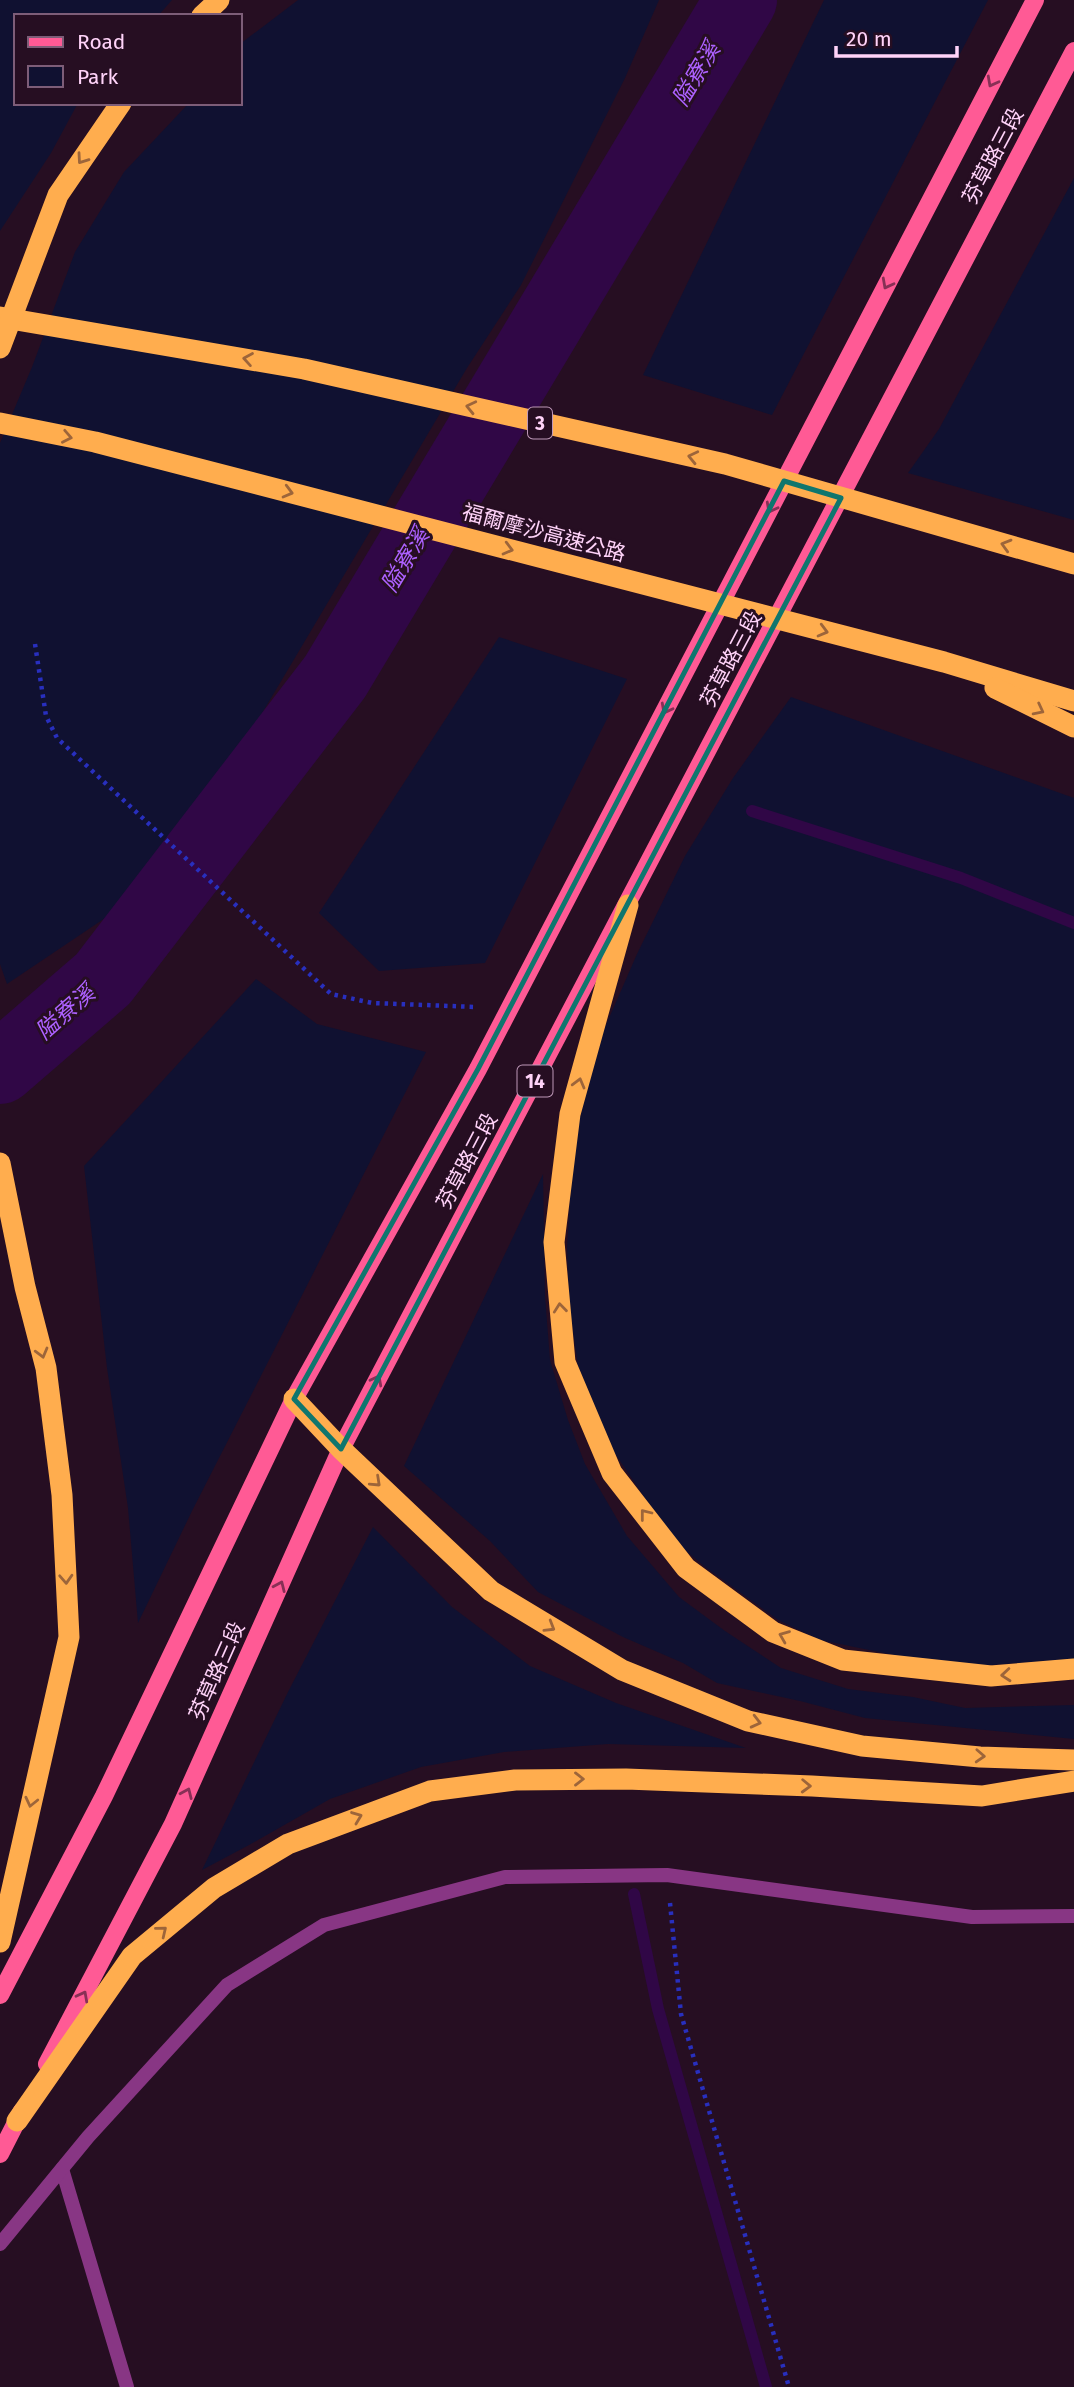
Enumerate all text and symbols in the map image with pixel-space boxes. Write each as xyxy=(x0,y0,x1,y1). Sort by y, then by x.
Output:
legend xyxy=(14,14,242,105)
scale bar xyxy=(836,14,957,58)
text: 20 m xyxy=(846,26,892,52)
text: Road xyxy=(77,29,125,55)
water label: 隘寮溪 xyxy=(666,35,727,111)
text: Park xyxy=(77,64,119,90)
one-way arrow xyxy=(987,75,1001,87)
street label: 芬草路三段 xyxy=(957,104,1029,208)
one-way arrow xyxy=(77,152,90,165)
one-way arrow xyxy=(882,277,896,289)
one-way arrow xyxy=(242,353,254,368)
one-way arrow xyxy=(465,401,477,415)
road number: 3 xyxy=(528,408,552,438)
one-way arrow xyxy=(61,428,73,443)
one-way arrow xyxy=(687,451,699,465)
one-way arrow xyxy=(281,484,293,498)
street label: 福爾摩沙高速公路 xyxy=(459,499,629,567)
one-way arrow xyxy=(765,500,779,513)
water label: 隘寮溪 xyxy=(375,521,436,597)
one-way arrow xyxy=(1000,538,1012,553)
one-way arrow xyxy=(502,541,514,555)
street label: 芬草路三段 xyxy=(695,607,767,711)
one-way arrow xyxy=(817,623,829,637)
one-way arrow xyxy=(660,702,674,714)
one-way arrow xyxy=(1032,702,1044,716)
water label: 隘寮溪 xyxy=(30,977,102,1045)
road number: 14 xyxy=(518,1065,552,1096)
one-way arrow xyxy=(571,1077,585,1089)
street label: 芬草路三段 xyxy=(431,1109,503,1213)
one-way arrow xyxy=(553,1302,568,1313)
one-way arrow xyxy=(34,1347,48,1359)
one-way arrow xyxy=(369,1375,383,1387)
one-way arrow xyxy=(368,1474,381,1487)
one-way arrow xyxy=(640,1510,653,1522)
one-way arrow xyxy=(59,1574,74,1585)
one-way arrow xyxy=(272,1580,286,1593)
street label: 芬草路三段 xyxy=(184,1618,250,1724)
one-way arrow xyxy=(543,1618,556,1631)
one-way arrow xyxy=(779,1631,791,1645)
one-way arrow xyxy=(1000,1667,1011,1682)
one-way arrow xyxy=(750,1714,762,1728)
one-way arrow xyxy=(975,1749,986,1764)
one-way arrow xyxy=(574,1771,585,1787)
one-way arrow xyxy=(801,1778,812,1793)
one-way arrow xyxy=(179,1788,193,1800)
one-way arrow xyxy=(25,1796,40,1808)
one-way arrow xyxy=(350,1812,362,1826)
one-way arrow xyxy=(154,1927,166,1940)
one-way arrow xyxy=(75,1990,88,2003)

